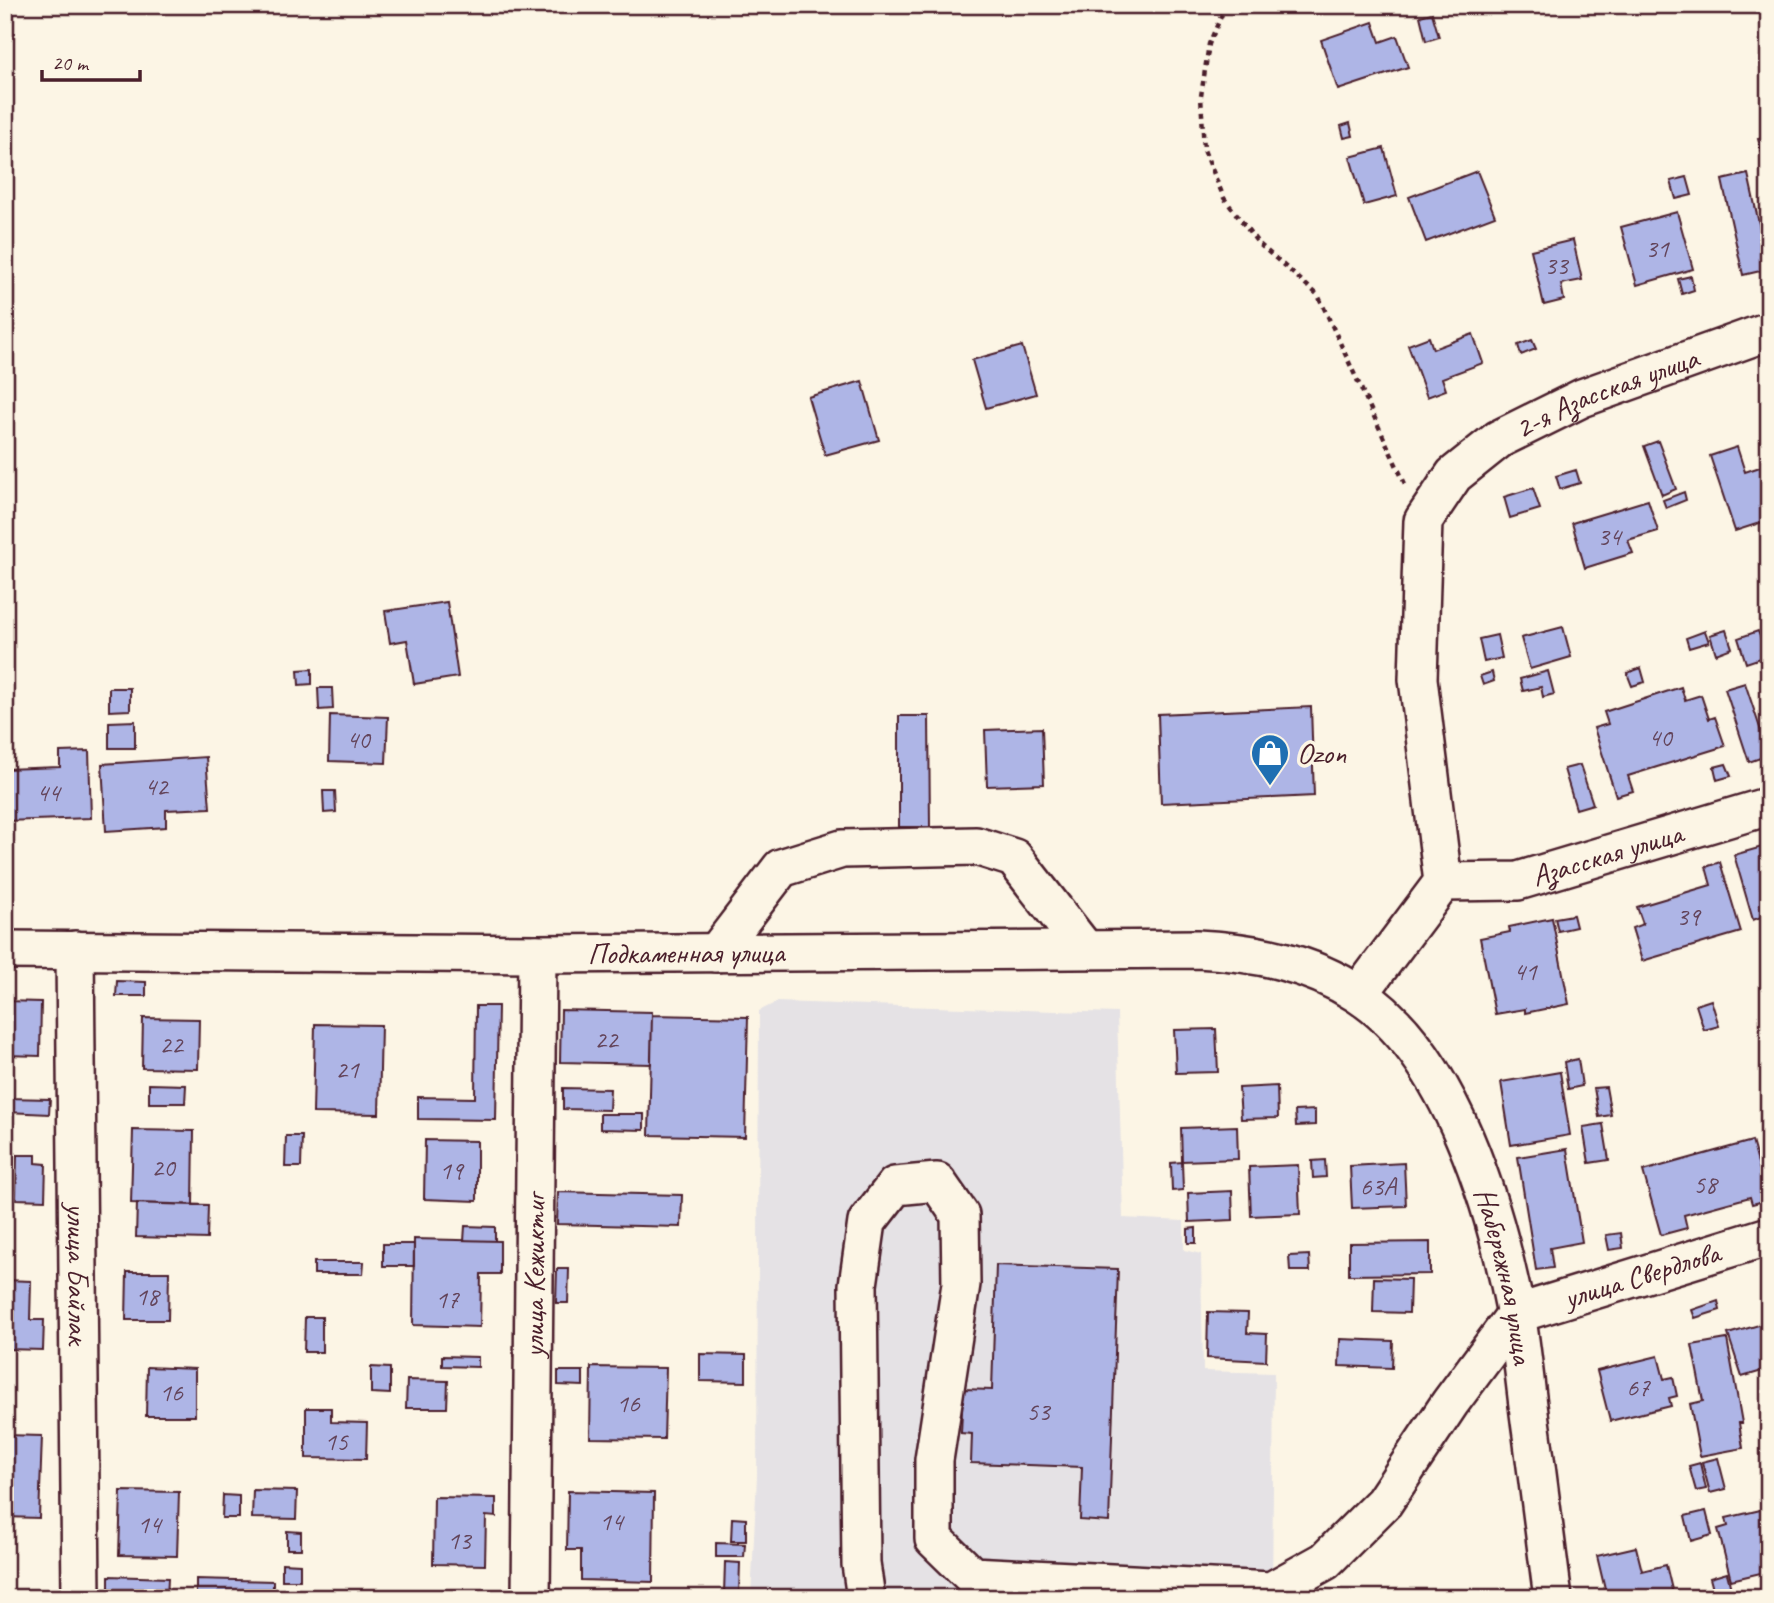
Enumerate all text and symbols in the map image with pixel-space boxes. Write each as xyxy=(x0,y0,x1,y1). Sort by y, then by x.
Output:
scale bar xyxy=(42,38,140,82)
text: 20 m xyxy=(52,50,90,76)
house number: 31 xyxy=(1645,232,1670,265)
house number: 33 xyxy=(1544,249,1570,282)
street label: 2-я Азасская улица xyxy=(1508,338,1705,447)
house number: 34 xyxy=(1597,520,1623,553)
house number: 40 xyxy=(1648,721,1674,754)
house number: 40 xyxy=(346,723,372,756)
shop icon: Ozon xyxy=(1249,732,1291,787)
place label: Ozon xyxy=(1297,734,1347,772)
house number: 42 xyxy=(144,770,170,803)
house number: 44 xyxy=(36,776,62,809)
street label: Азасская улица xyxy=(1527,813,1690,895)
house number: 39 xyxy=(1676,900,1702,933)
street label: Подкаменная улица xyxy=(587,933,786,973)
house number: 41 xyxy=(1513,955,1538,988)
house number: 22 xyxy=(594,1023,620,1056)
house number: 22 xyxy=(159,1028,185,1061)
house number: 21 xyxy=(335,1053,360,1086)
house number: 20 xyxy=(151,1151,177,1184)
house number: 19 xyxy=(439,1154,465,1187)
house number: 58 xyxy=(1693,1168,1719,1201)
house number: 63А xyxy=(1360,1170,1398,1203)
street label: Набережная улица xyxy=(1466,1183,1542,1368)
street label: улица Кежиктиг xyxy=(514,1190,554,1360)
street label: улица Байлак xyxy=(58,1201,98,1347)
street label: улица Свердлова xyxy=(1557,1233,1727,1318)
house number: 18 xyxy=(135,1280,161,1313)
house number: 17 xyxy=(435,1283,460,1316)
house number: 67 xyxy=(1626,1371,1651,1404)
house number: 16 xyxy=(159,1376,184,1409)
house number: 16 xyxy=(616,1387,641,1420)
house number: 53 xyxy=(1026,1395,1052,1428)
house number: 15 xyxy=(324,1425,349,1458)
house number: 14 xyxy=(599,1505,625,1538)
house number: 14 xyxy=(137,1508,163,1541)
house number: 13 xyxy=(447,1524,473,1557)

